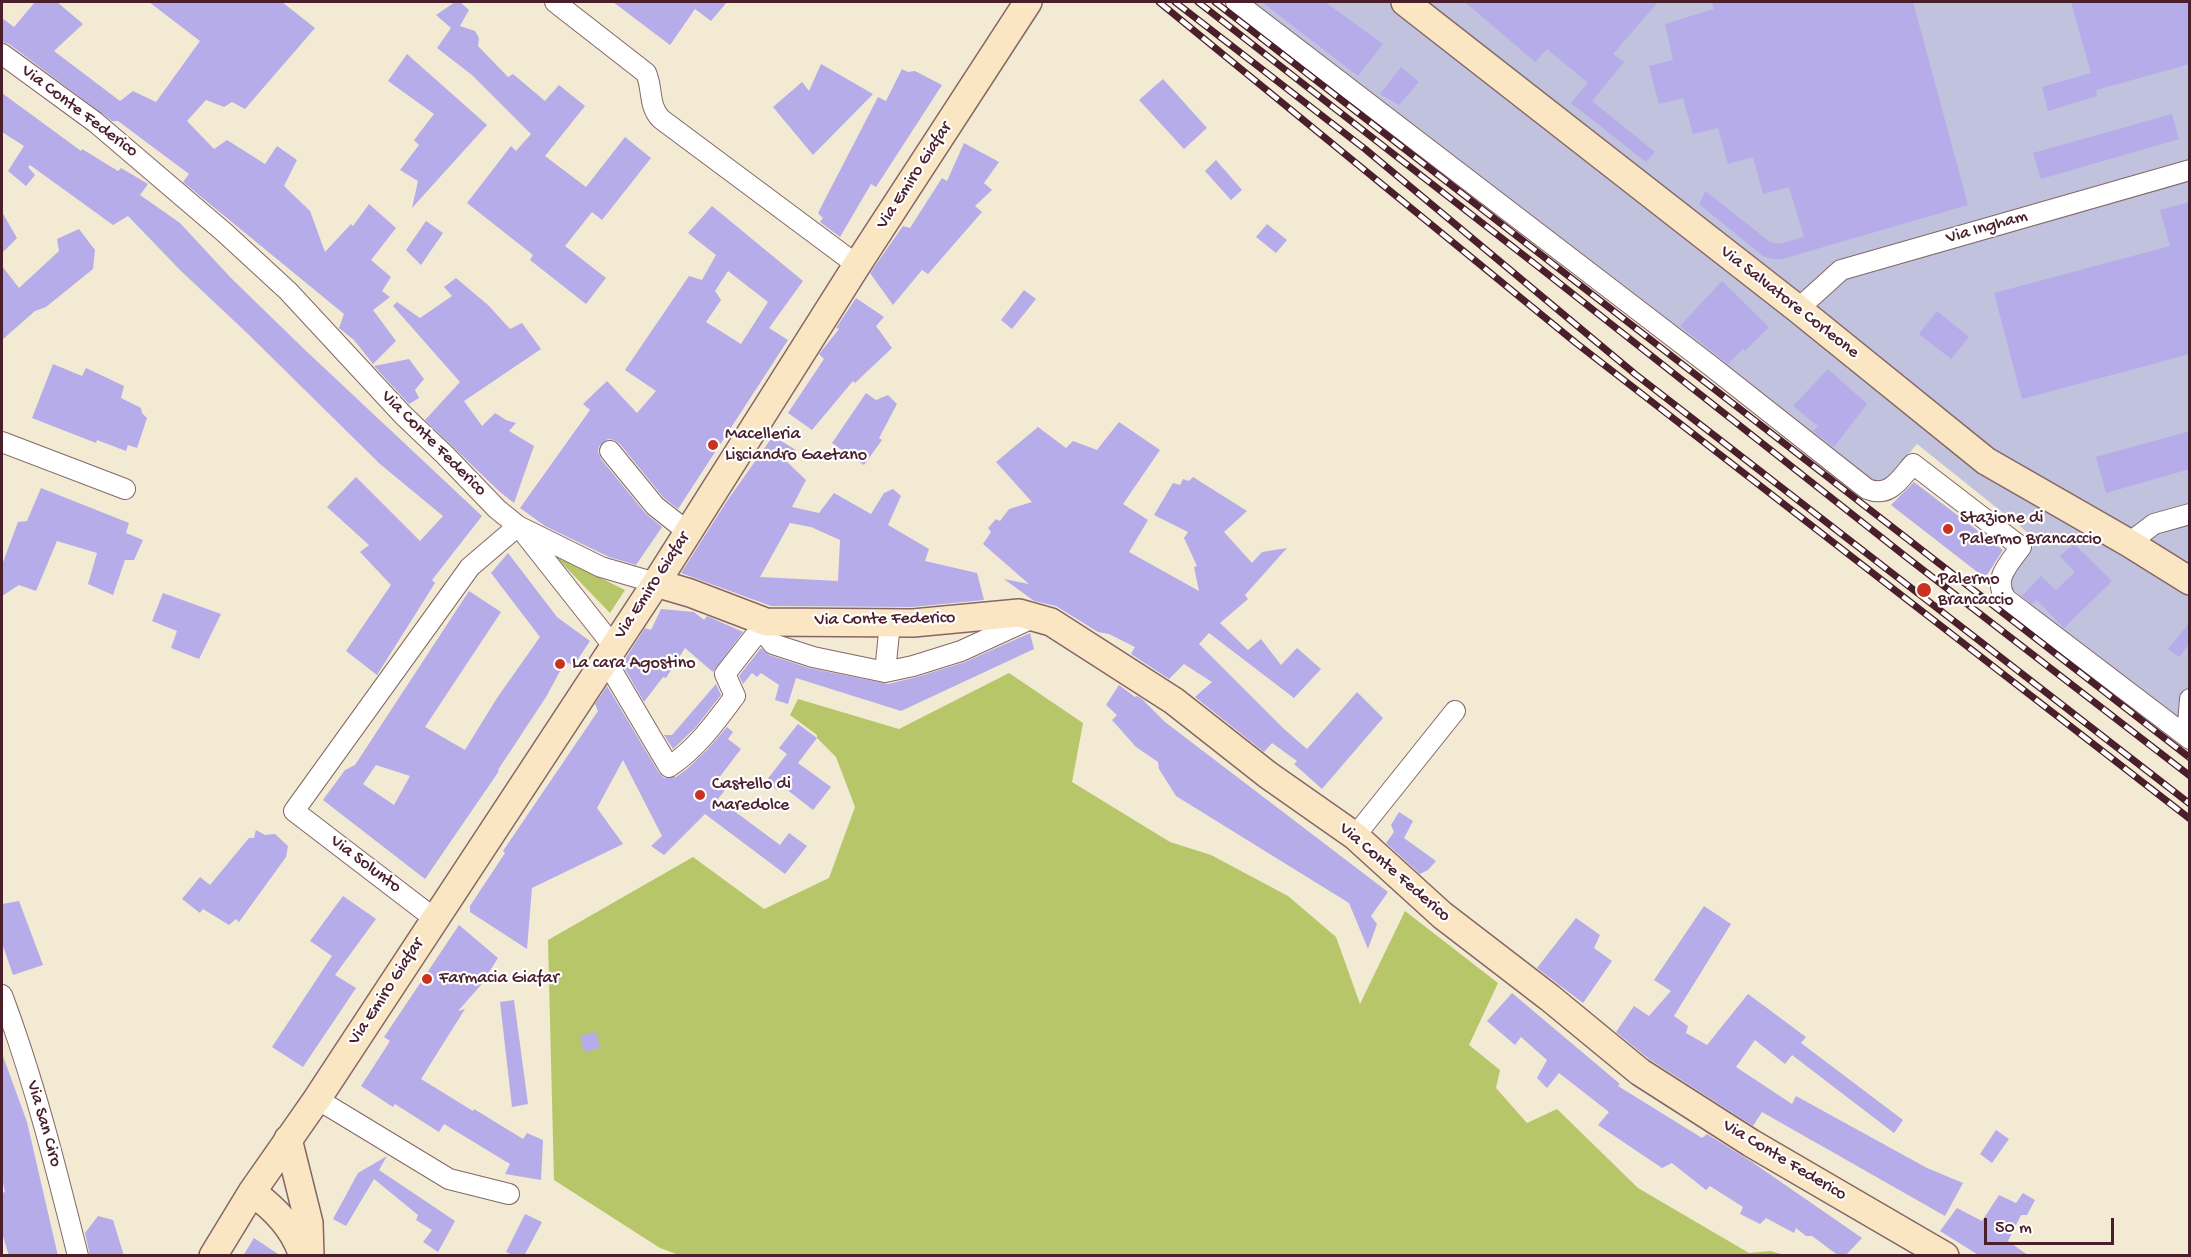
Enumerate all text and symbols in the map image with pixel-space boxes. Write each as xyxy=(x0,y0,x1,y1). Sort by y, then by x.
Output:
street label: Via Conte Federico xyxy=(16,61,142,163)
street label: Via Emiro Giafar xyxy=(872,118,958,234)
street label: Via Ingham xyxy=(1944,206,2030,250)
street label: Via Salvatore Corleone xyxy=(1715,242,1863,364)
street label: Via Conte Federico xyxy=(376,387,490,501)
place label: Macelleria Lisciandro Gaetano xyxy=(725,424,867,466)
marker: Macelleria Lisciandro Gaetano xyxy=(706,438,720,452)
place label: Stazione di Palermo Brancaccio xyxy=(1960,508,2102,550)
marker: Stazione di Palermo Brancaccio xyxy=(1941,522,1955,536)
street label: Via Emiro Giafar xyxy=(610,528,696,644)
place label: Palermo Brancaccio xyxy=(1938,569,2014,612)
marker: Palermo Brancaccio xyxy=(1915,581,1933,599)
street label: Via Conte Federico xyxy=(814,608,956,632)
place label: La cara Agostino xyxy=(572,653,696,675)
marker: La cara Agostino xyxy=(553,657,567,671)
place label: Castello di Maredolce xyxy=(712,774,791,816)
marker: Castello di Maredolce xyxy=(693,788,707,802)
street label: Via Conte Federico xyxy=(1334,819,1454,927)
street label: Via Solunto xyxy=(325,831,405,899)
street label: Via Emiro Giafar xyxy=(344,934,430,1050)
place label: Farmacia Giafar xyxy=(439,968,559,990)
marker: Farmacia Giafar xyxy=(420,972,434,986)
street label: Via San Ciro xyxy=(20,1078,66,1170)
street label: Via Conte Federico xyxy=(1718,1115,1850,1207)
scale bar xyxy=(1987,1206,2118,1244)
text: 50 m xyxy=(1995,1218,2032,1239)

